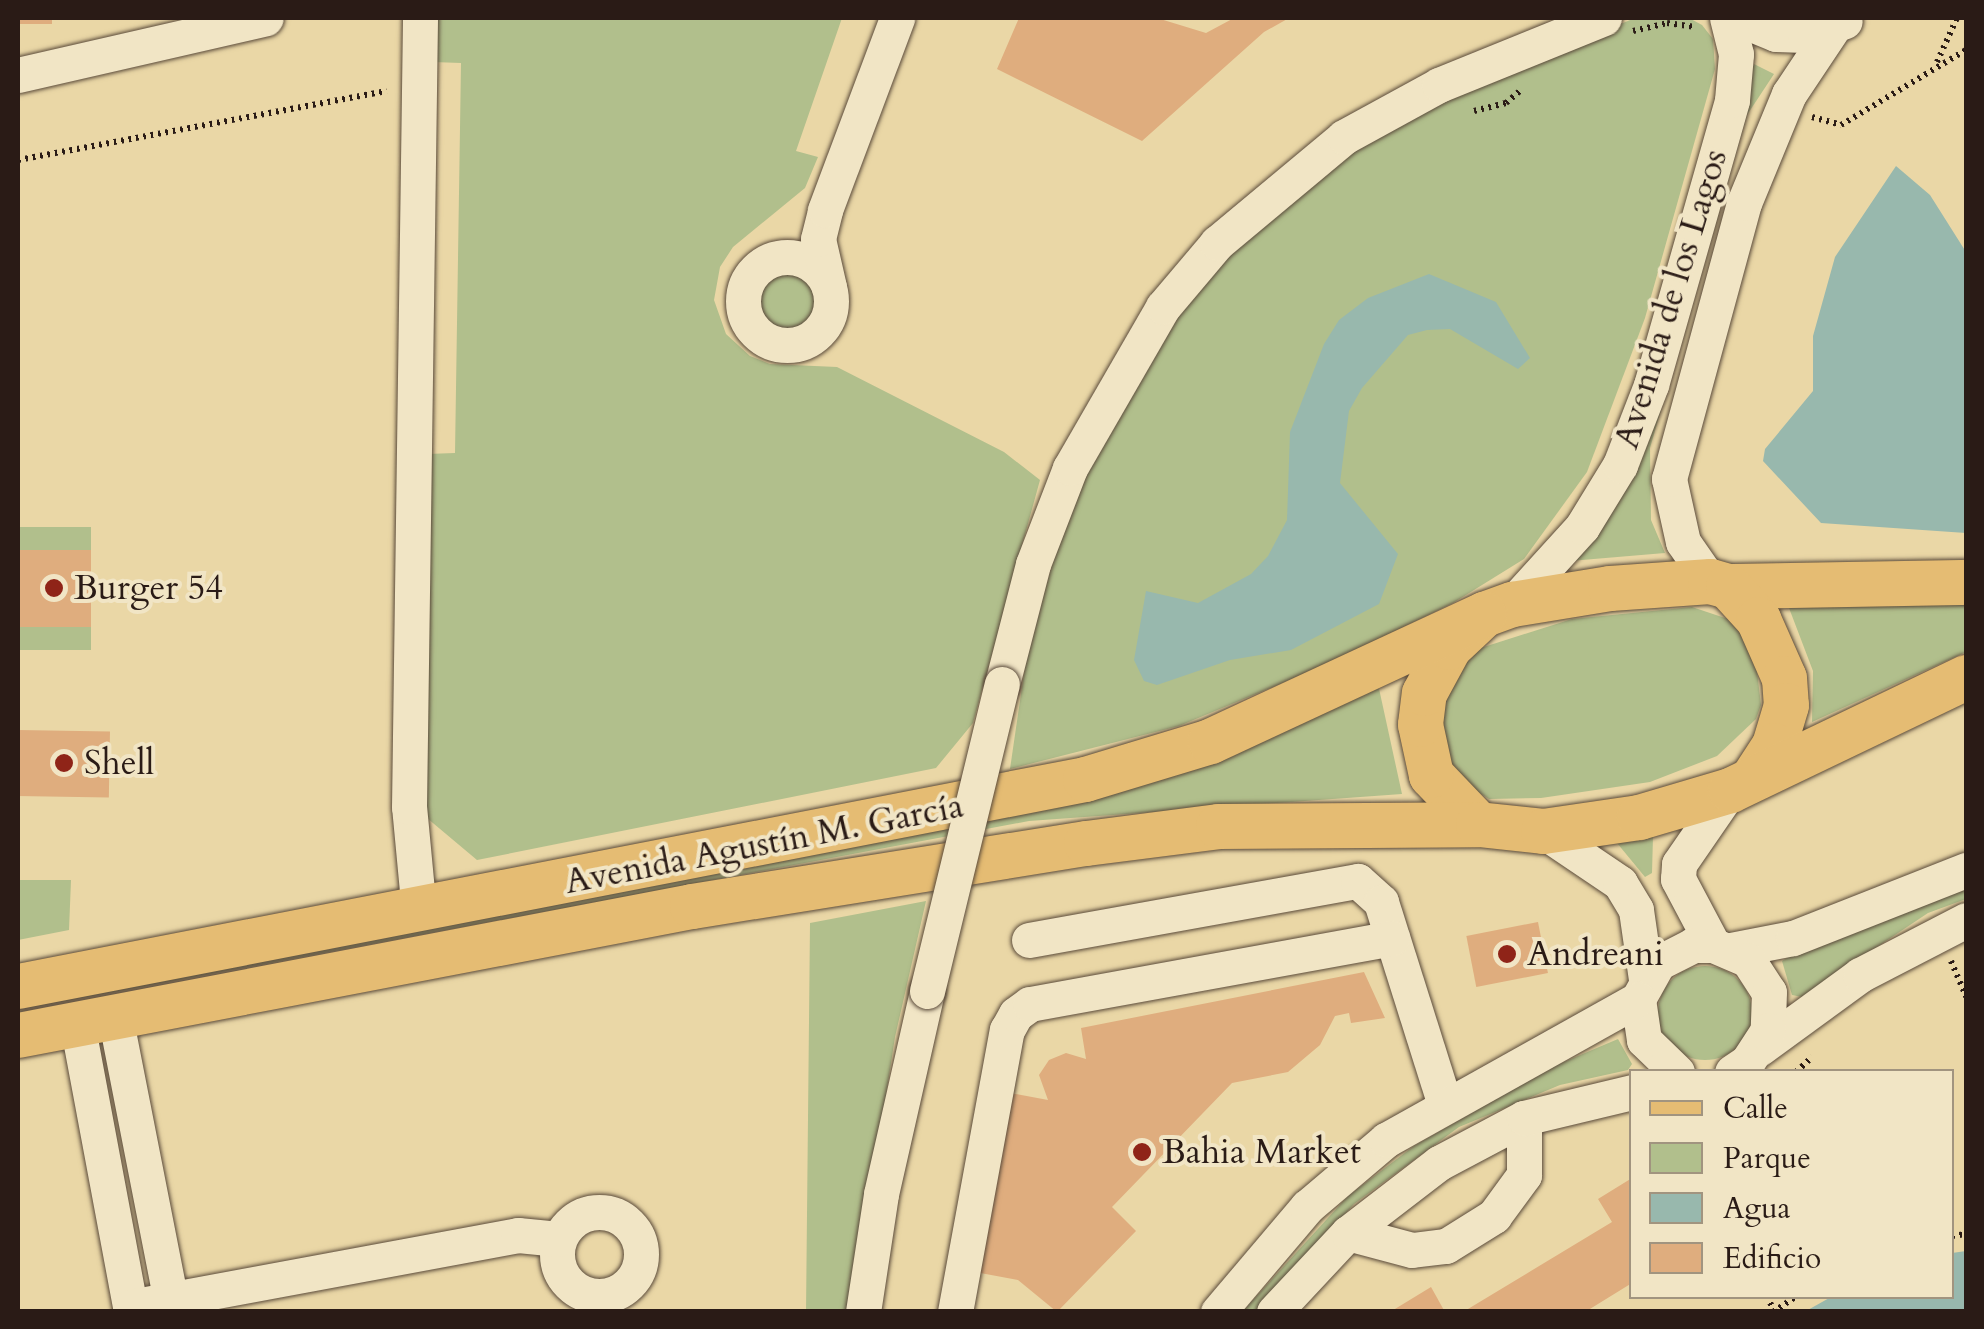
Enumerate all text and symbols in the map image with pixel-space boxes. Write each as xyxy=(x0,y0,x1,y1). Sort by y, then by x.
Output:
street label: Avenida de los Lagos xyxy=(1605,144,1737,454)
place label: Burger 54 xyxy=(74,567,223,609)
marker: Burger 54 xyxy=(43,577,65,599)
place label: Shell xyxy=(84,742,154,784)
marker: Shell xyxy=(53,752,75,774)
street label: Avenida Agustín M. García xyxy=(561,785,967,903)
place label: Andreani xyxy=(1527,933,1664,975)
marker: Andreani xyxy=(1496,943,1518,965)
legend xyxy=(1629,1069,1954,1299)
text: Calle xyxy=(1723,1088,1788,1129)
place label: Bahia Market xyxy=(1162,1131,1361,1173)
text: Parque xyxy=(1723,1138,1811,1179)
marker: Bahia Market xyxy=(1131,1141,1153,1163)
text: Agua xyxy=(1723,1188,1791,1229)
text: Edificio xyxy=(1723,1238,1821,1279)

